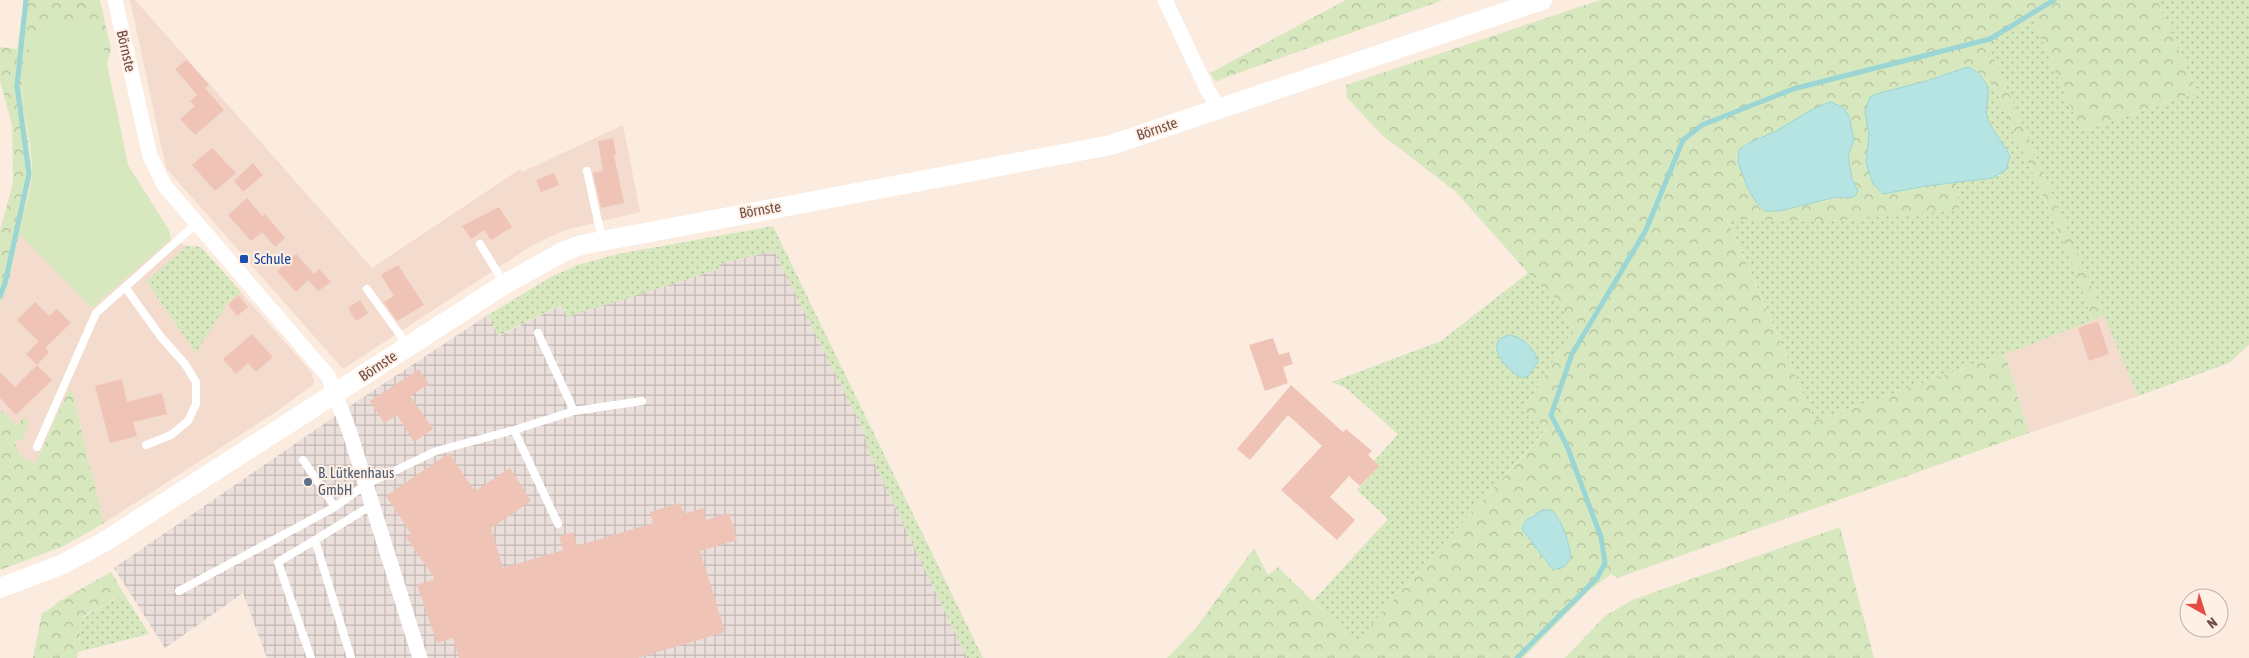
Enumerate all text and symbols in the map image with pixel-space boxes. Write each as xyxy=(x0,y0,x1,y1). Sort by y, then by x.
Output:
street label: Börnste xyxy=(113,28,140,74)
street label: Börnste xyxy=(1134,114,1180,143)
street label: Börnste xyxy=(738,197,782,222)
place label: Schule xyxy=(254,250,291,267)
marker: Schule xyxy=(238,253,250,265)
street label: Börnste xyxy=(355,347,400,384)
place label: B. Lütkenhaus GmbH xyxy=(318,464,394,498)
marker: B. Lütkenhaus GmbH xyxy=(302,476,314,488)
north arrow xyxy=(2179,588,2229,638)
text: N xyxy=(2204,614,2220,632)

